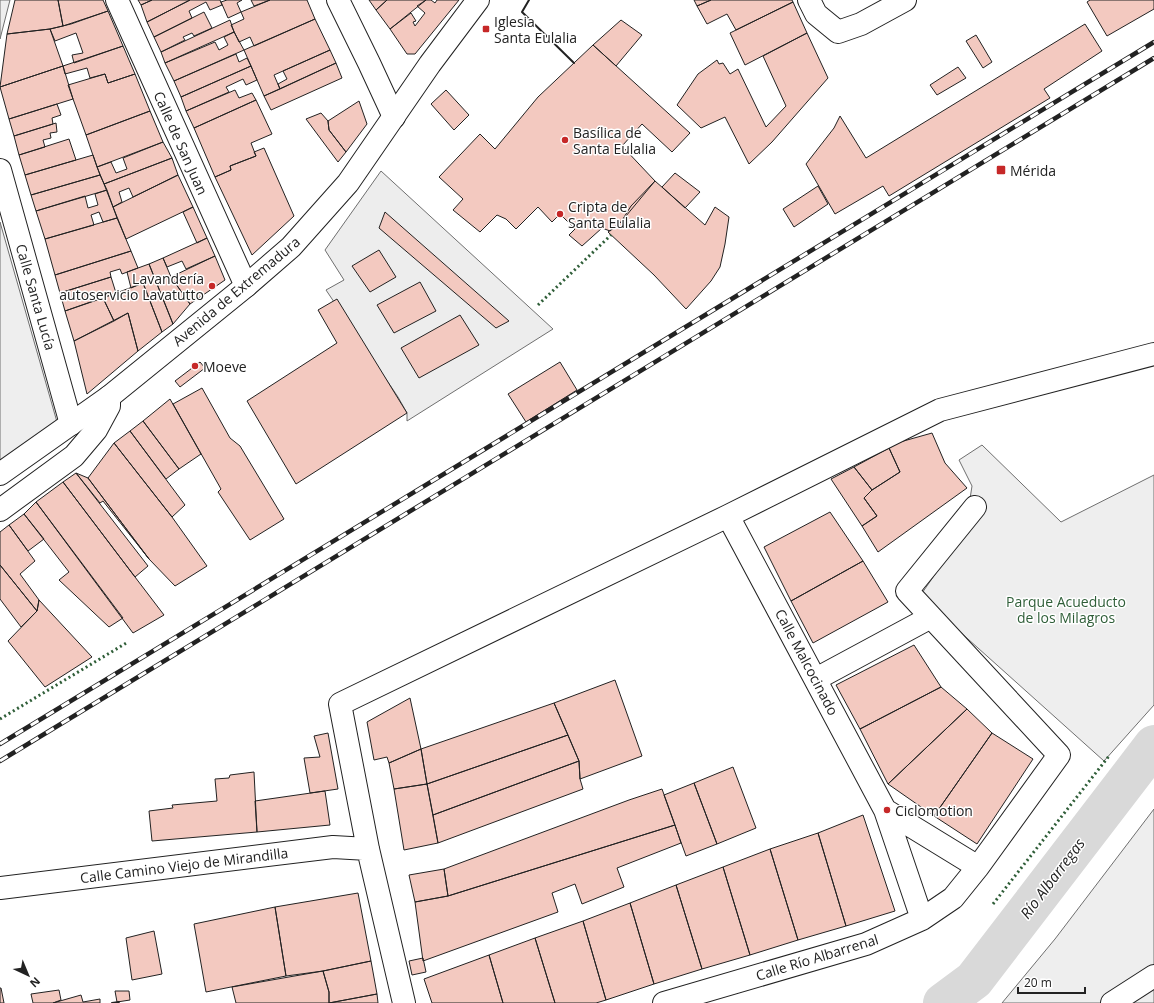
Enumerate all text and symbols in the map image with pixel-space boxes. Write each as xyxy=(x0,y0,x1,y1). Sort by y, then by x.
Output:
place label: Iglesia Santa Eulalia xyxy=(494,12,577,47)
marker: Iglesia Santa Eulalia xyxy=(481,24,491,34)
street label: Calle de San Juan xyxy=(150,88,212,198)
place label: Basílica de Santa Eulalia xyxy=(573,123,656,158)
marker: Basílica de Santa Eulalia xyxy=(560,135,570,145)
place label: Mérida xyxy=(1010,161,1056,180)
marker: Mérida xyxy=(995,164,1007,176)
place label: Cripta de Santa Eulalia xyxy=(568,197,651,232)
marker: Cripta de Santa Eulalia xyxy=(555,209,565,219)
street label: Avenida de Extremadura xyxy=(168,232,304,350)
street label: Calle Santa Lucía xyxy=(12,242,60,352)
place label: Lavandería autoservicio Lavatutto xyxy=(59,269,204,304)
marker: Lavandería autoservicio Lavatutto xyxy=(207,281,217,291)
place label: Moeve xyxy=(203,357,247,376)
marker: Moeve xyxy=(190,361,200,371)
park label: Parque Acueducto de los Milagros xyxy=(1006,592,1126,627)
street label: Calle Malcocinado xyxy=(771,606,843,718)
place label: Ciclomotion xyxy=(895,801,973,820)
marker: Ciclomotion xyxy=(882,805,892,815)
water label: Río Albarregas xyxy=(1015,833,1089,922)
street label: Calle Camino Viejo de Mirandilla xyxy=(79,843,289,887)
street label: Calle Río Albarrenal xyxy=(753,929,881,985)
north arrow xyxy=(8,955,48,995)
scale bar xyxy=(1018,969,1085,995)
text: N xyxy=(27,974,44,991)
text: 20 m xyxy=(1024,974,1052,991)

